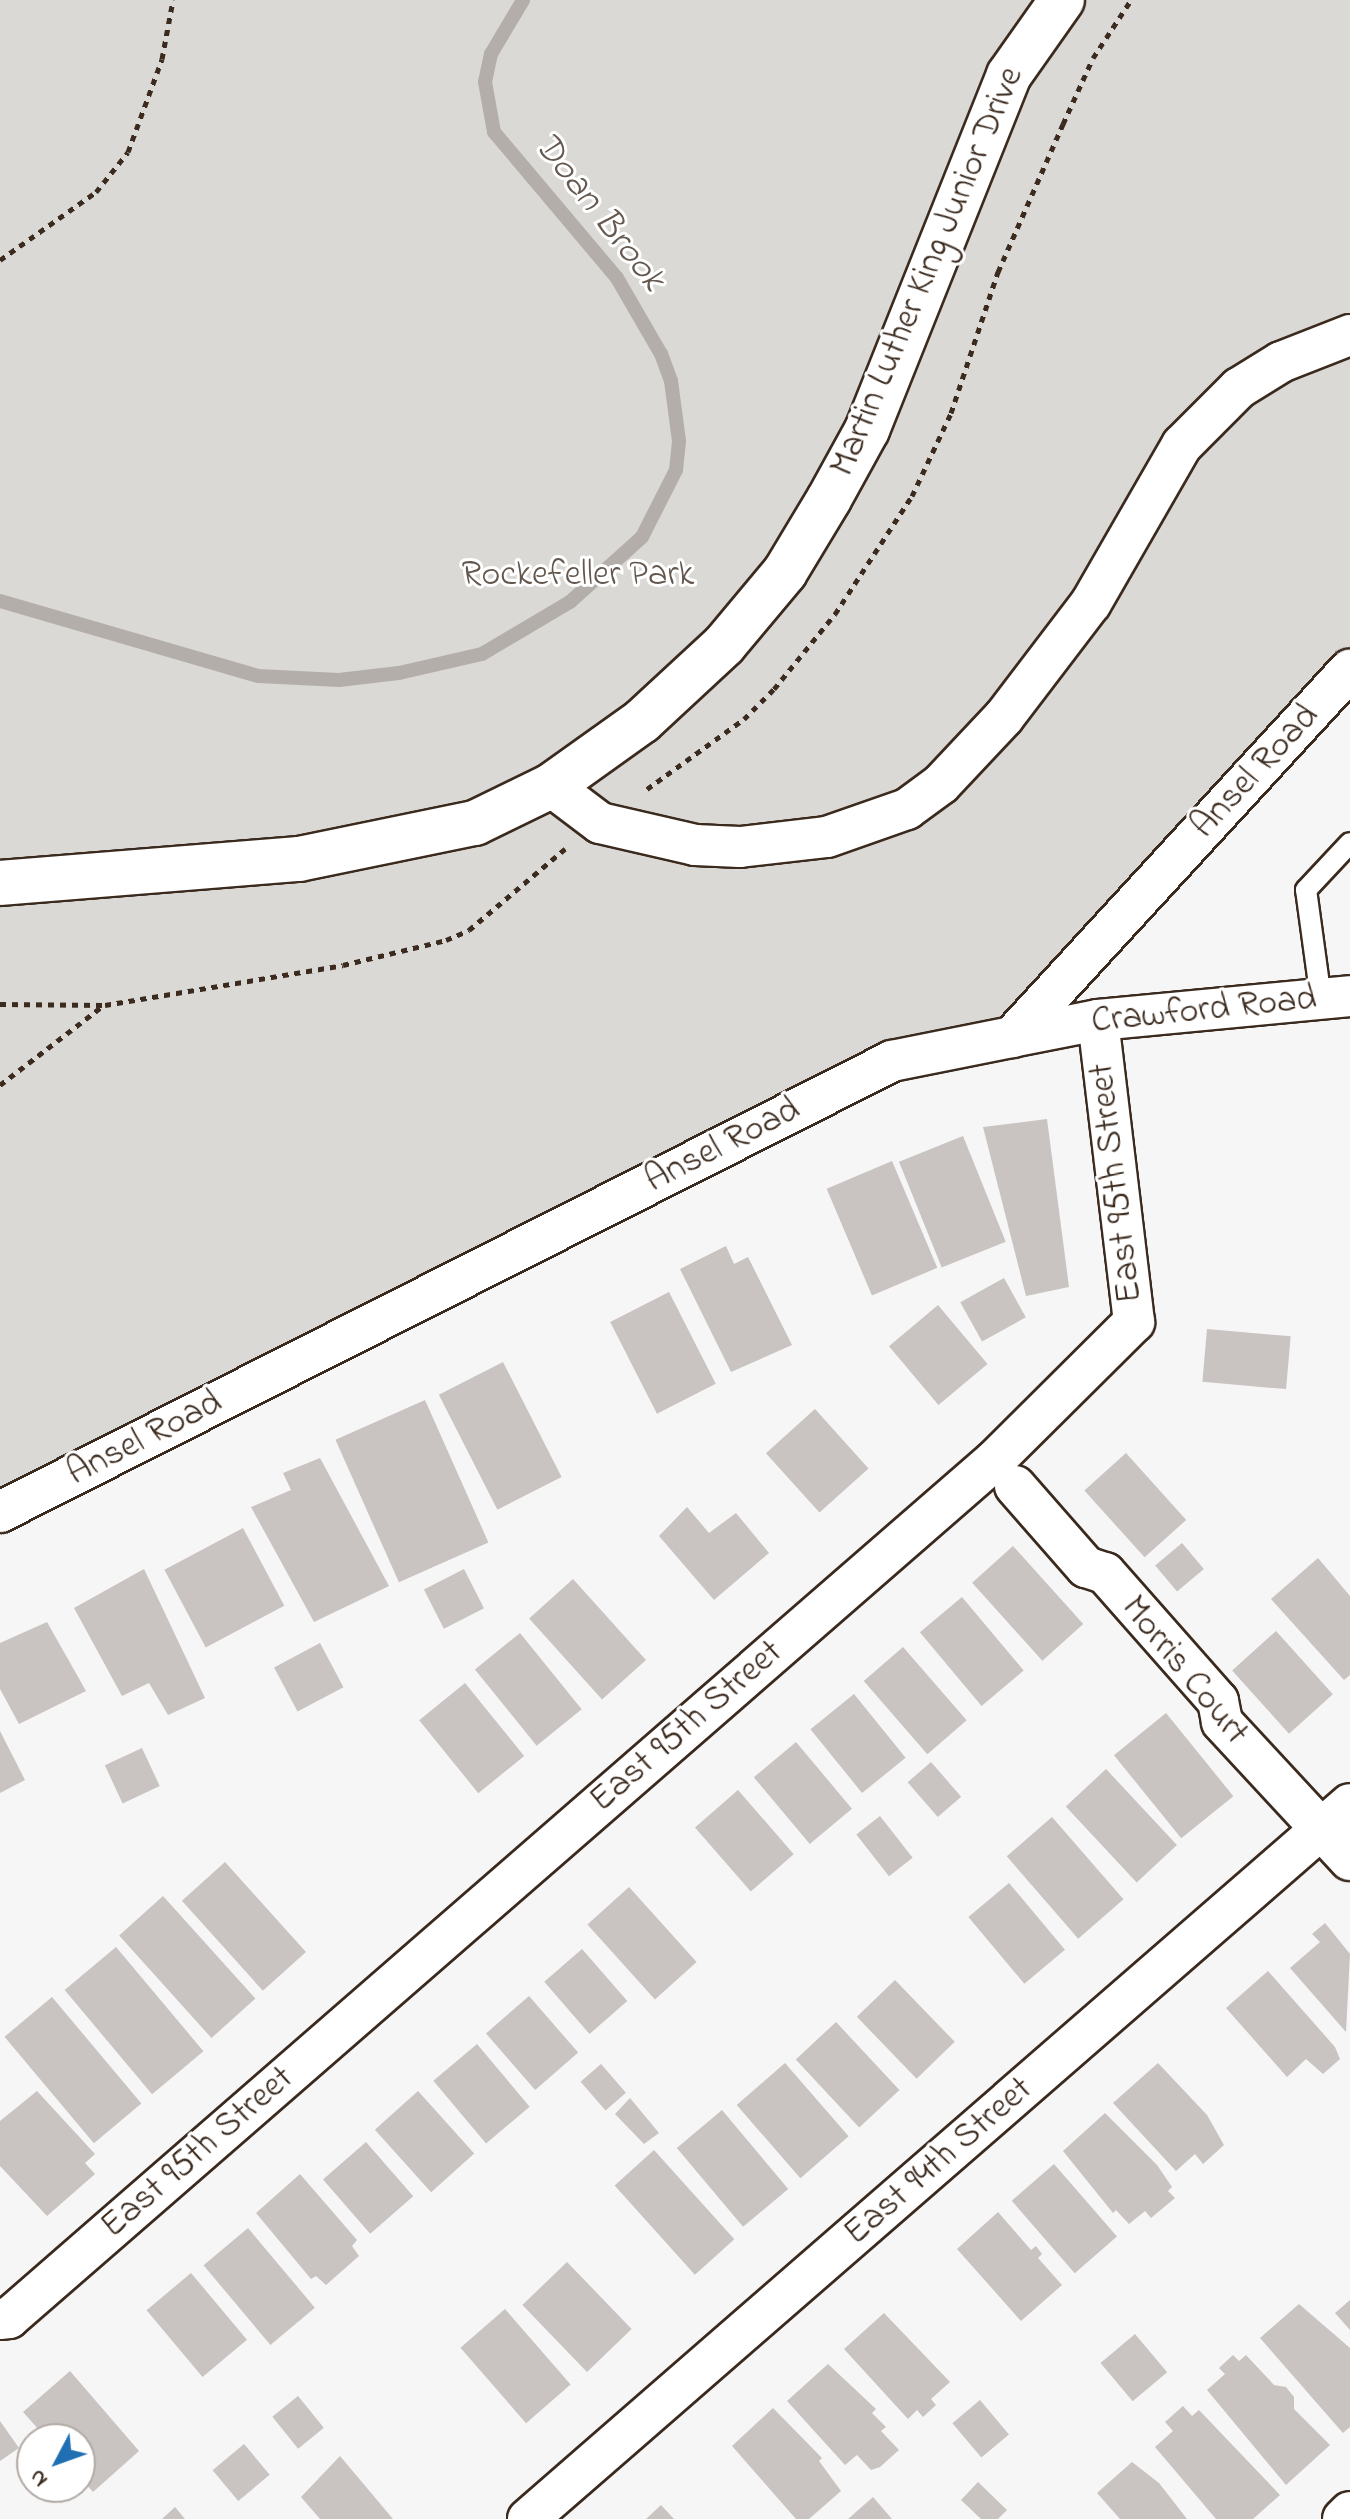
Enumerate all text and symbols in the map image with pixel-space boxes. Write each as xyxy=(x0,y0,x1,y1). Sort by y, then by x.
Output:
street label: Martin Luther King Junior Drive xyxy=(822,61,1034,483)
water label: Doan Brook xyxy=(522,125,674,301)
park label: Rockefeller Park xyxy=(462,554,694,598)
street label: Ansel Road xyxy=(1183,696,1329,848)
street label: Crawford Road xyxy=(1089,978,1319,1044)
street label: East 95th Street xyxy=(1081,1061,1153,1305)
street label: Ansel Road xyxy=(638,1089,808,1203)
street label: Ansel Road xyxy=(60,1382,230,1496)
street label: Morris Court xyxy=(1111,1588,1257,1754)
street label: East 95th Street xyxy=(582,1632,792,1822)
street label: East 95th Street xyxy=(93,2058,303,2248)
street label: East 94th Street xyxy=(836,2069,1042,2255)
north arrow xyxy=(16,2423,96,2503)
text: N xyxy=(22,2461,56,2494)

